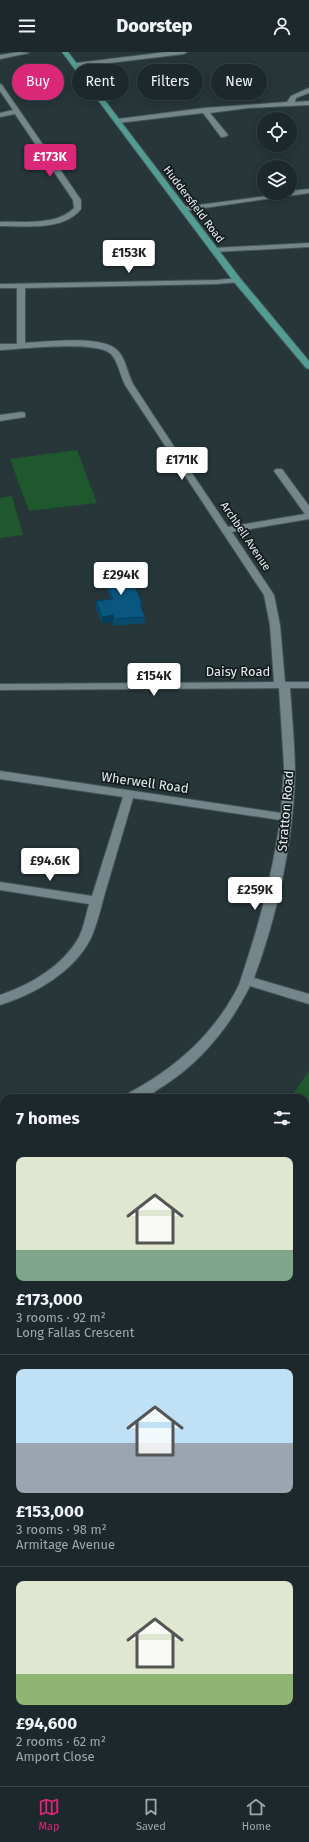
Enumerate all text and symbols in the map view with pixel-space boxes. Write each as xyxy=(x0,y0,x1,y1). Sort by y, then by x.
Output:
icon: menu xyxy=(16,15,38,37)
text: Doorstep xyxy=(116,15,193,37)
icon: person xyxy=(271,15,293,37)
chip: Buy xyxy=(12,64,64,100)
chip: Rent xyxy=(72,64,129,100)
chip: Filters xyxy=(137,64,203,100)
chip: New xyxy=(211,64,267,100)
map controls xyxy=(257,112,297,200)
button: locate xyxy=(257,112,297,152)
pin: £173K xyxy=(22,144,78,178)
text: £173K xyxy=(33,149,67,164)
button: layers xyxy=(257,160,297,200)
street label: Huddersfield Road xyxy=(161,163,227,245)
pin: £153K xyxy=(101,240,157,274)
text: £153K xyxy=(112,245,146,260)
pin: £171K xyxy=(154,447,210,481)
text: £171K xyxy=(166,452,198,467)
street label: Archbell Avenue xyxy=(218,499,273,573)
pin: £294K xyxy=(93,562,149,596)
text: £294K xyxy=(103,567,139,582)
pin: £154K xyxy=(126,663,182,697)
street label: Daisy Road xyxy=(206,664,270,679)
text: £154K xyxy=(136,668,172,683)
street label: Wherwell Road xyxy=(100,769,189,796)
street label: Stratton Road xyxy=(274,770,297,852)
pin: £94.6K xyxy=(17,848,83,882)
text: £94.6K xyxy=(30,853,70,868)
pin: £259K xyxy=(227,877,283,911)
text: £259K xyxy=(237,882,273,897)
icon: filters xyxy=(271,1107,293,1129)
text: 7 homes xyxy=(16,1108,80,1129)
icon: home xyxy=(119,1183,191,1255)
text: £173,000 xyxy=(16,1289,83,1310)
text: 3 rooms · 92 m² xyxy=(16,1310,106,1325)
text: Long Fallas Crescent xyxy=(16,1325,134,1340)
icon: home xyxy=(119,1395,191,1467)
text: £153,000 xyxy=(16,1501,84,1522)
text: 3 rooms · 98 m² xyxy=(16,1522,107,1537)
text: Armitage Avenue xyxy=(16,1537,115,1552)
icon: home xyxy=(119,1607,191,1679)
text: £94,600 xyxy=(16,1713,77,1734)
text: 2 rooms · 62 m² xyxy=(16,1734,106,1749)
text: Amport Close xyxy=(16,1749,95,1764)
tab: Map xyxy=(38,1796,60,1833)
tab: Saved xyxy=(136,1796,166,1833)
tab: Home xyxy=(242,1796,271,1833)

